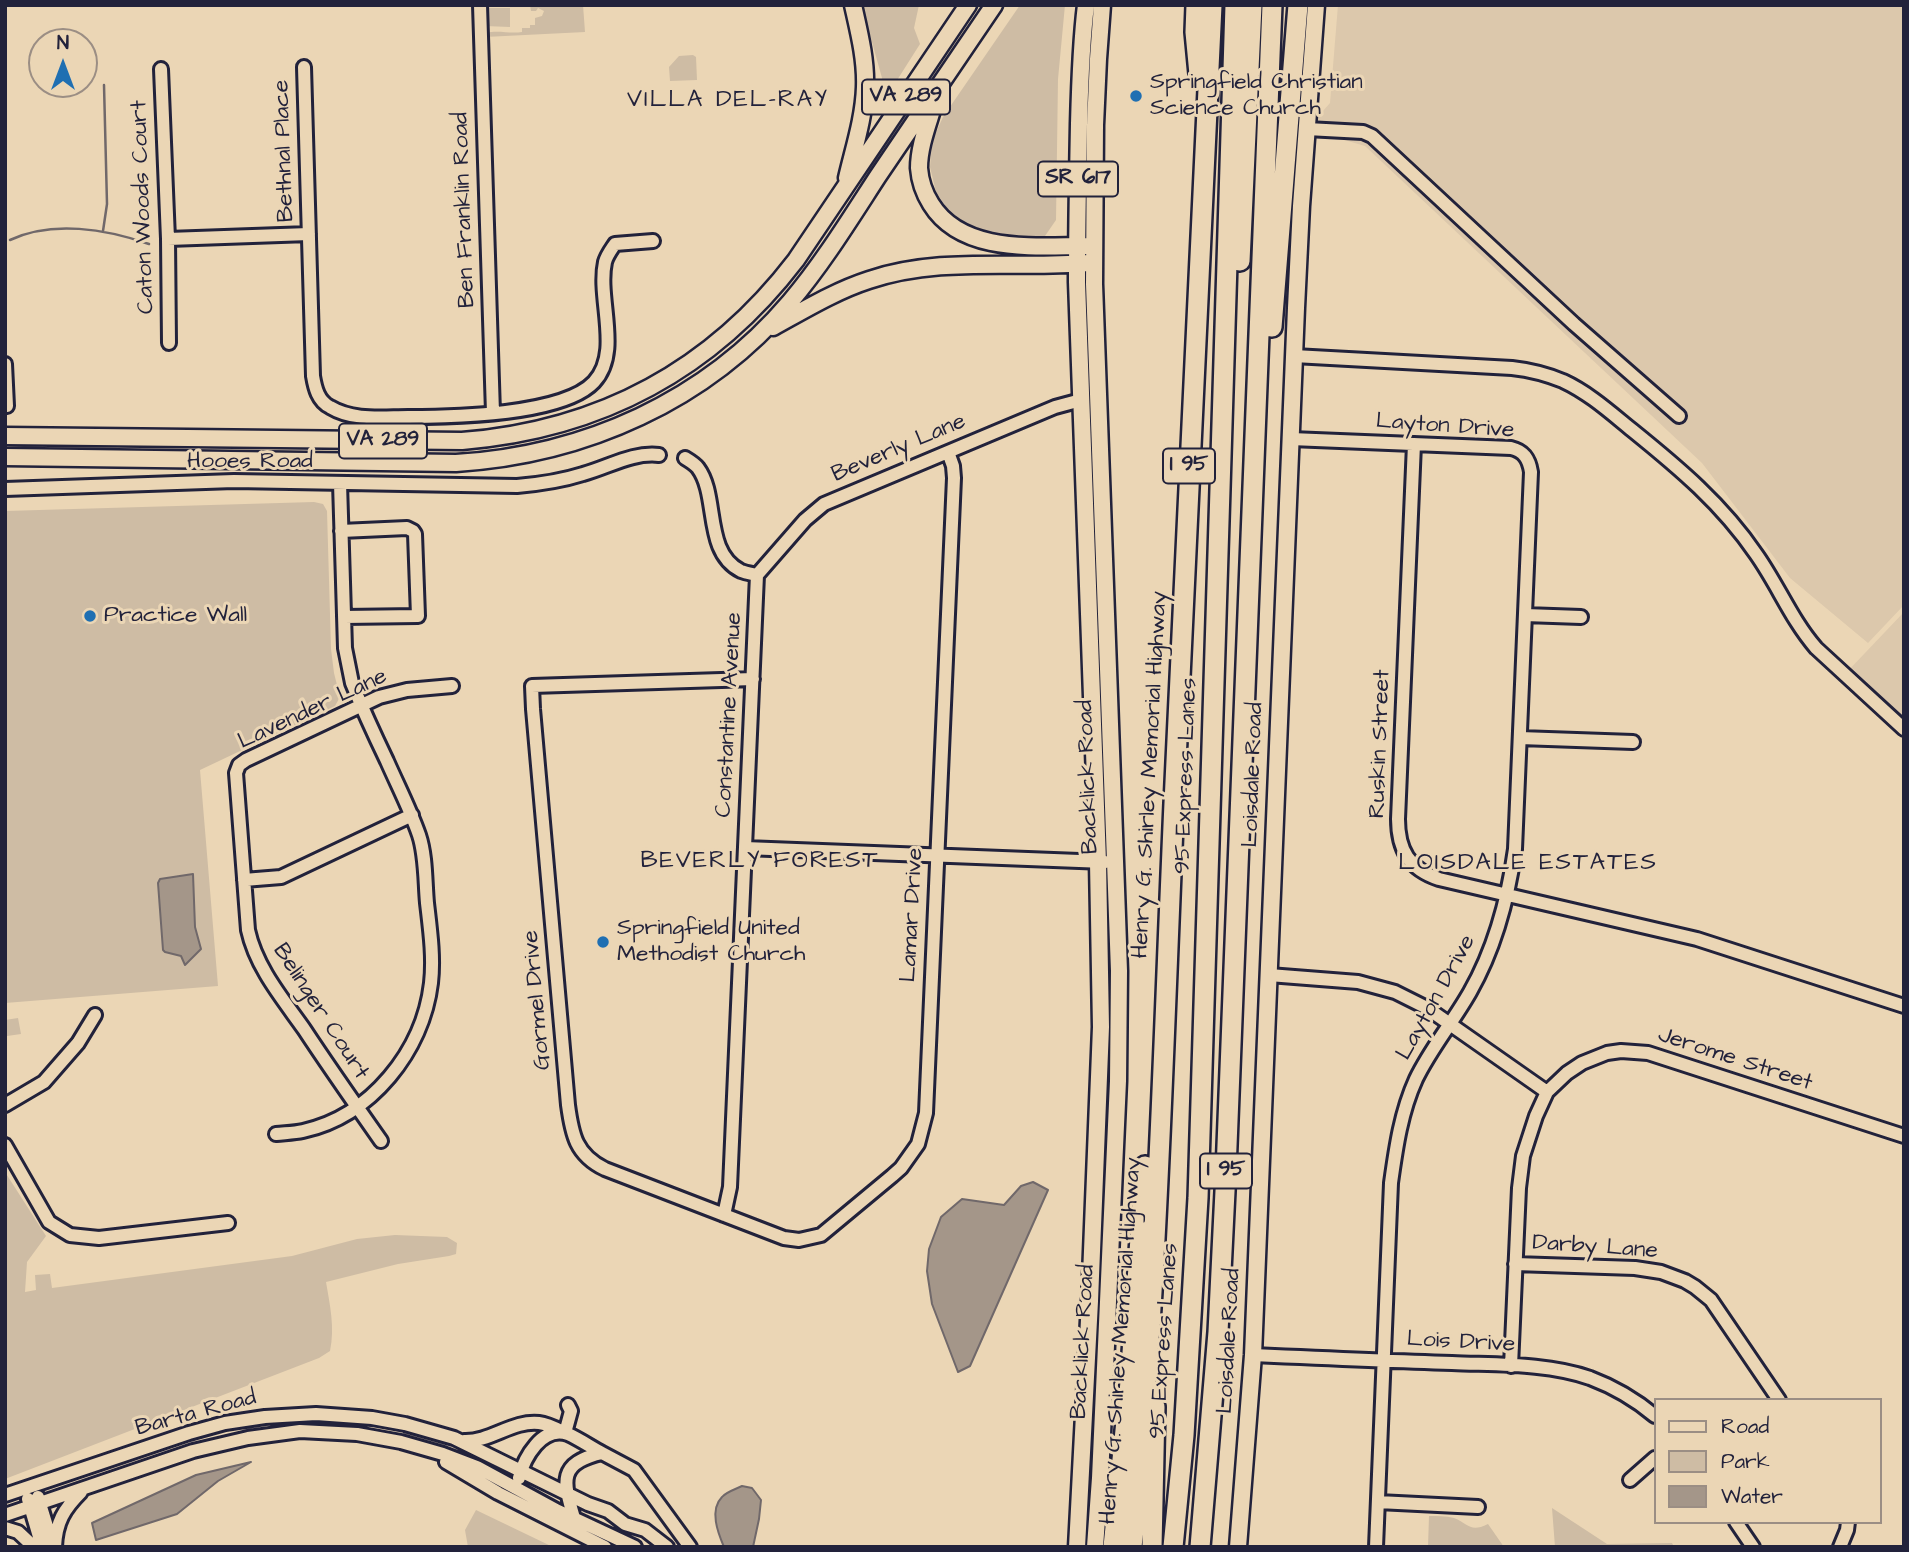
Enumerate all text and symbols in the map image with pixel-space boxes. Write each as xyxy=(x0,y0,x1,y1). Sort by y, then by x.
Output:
north arrow xyxy=(28,28,98,98)
text: N xyxy=(57,30,69,57)
place label: Springfield Christian Science Church xyxy=(1150,69,1363,123)
street label: Bethnal Place xyxy=(269,79,301,223)
road number: VA 289 xyxy=(862,80,950,114)
district label: VILLA DEL-RAY xyxy=(629,87,827,115)
marker: Springfield Christian Science Church xyxy=(1128,88,1144,104)
street label: Caton Woods Court xyxy=(126,100,162,314)
street label: Ben Franklin Road xyxy=(448,112,482,308)
road number: SR 617 xyxy=(1038,162,1118,196)
street label: Beverly Lane xyxy=(828,408,970,490)
street label: Layton Drive xyxy=(1375,408,1515,446)
road number: VA 289 xyxy=(339,424,427,458)
street label: Hooes Road xyxy=(187,448,313,476)
road number: I 95 xyxy=(1163,448,1215,484)
street label: Henry G. Shirley Memorial Highway xyxy=(1128,591,1174,959)
place label: Practice Wall xyxy=(104,602,247,630)
marker: Practice Wall xyxy=(82,608,98,624)
street label: Constantine Avenue xyxy=(711,612,749,818)
street label: Lavender Lane xyxy=(234,663,392,757)
street label: Ruskin Street xyxy=(1365,669,1397,819)
street label: 95 Express Lanes xyxy=(1170,677,1204,875)
street label: Backlick Road xyxy=(1073,699,1105,855)
street label: Loisdale Road xyxy=(1238,702,1270,848)
street label: Lamar Drive xyxy=(896,847,930,983)
district label: BEVERLY FOREST xyxy=(642,848,878,876)
district label: LOISDALE ESTATES xyxy=(1400,850,1656,878)
place label: Springfield United Methodist Church xyxy=(617,915,805,969)
street label: Gormel Drive xyxy=(518,929,558,1071)
street label: Layton Drive xyxy=(1391,931,1483,1065)
marker: Springfield United Methodist Church xyxy=(595,934,611,950)
street label: Belinger Court xyxy=(266,939,374,1085)
street label: Jerome Street xyxy=(1654,1022,1816,1098)
road number: I 95 xyxy=(1200,1154,1252,1188)
street label: Henry G. Shirley Memorial Highway xyxy=(1095,1157,1149,1525)
street label: Darby Lane xyxy=(1531,1230,1659,1266)
street label: 95 Express Lanes xyxy=(1144,1242,1186,1440)
street label: Backlick Road xyxy=(1066,1264,1102,1420)
street label: Loisdale Road xyxy=(1212,1268,1248,1414)
street label: Lois Drive xyxy=(1406,1326,1516,1360)
street label: Barta Road xyxy=(133,1385,259,1443)
legend xyxy=(1654,1398,1881,1524)
text: Road xyxy=(1721,1412,1769,1441)
text: Park xyxy=(1721,1447,1770,1476)
text: Water xyxy=(1721,1482,1783,1511)

